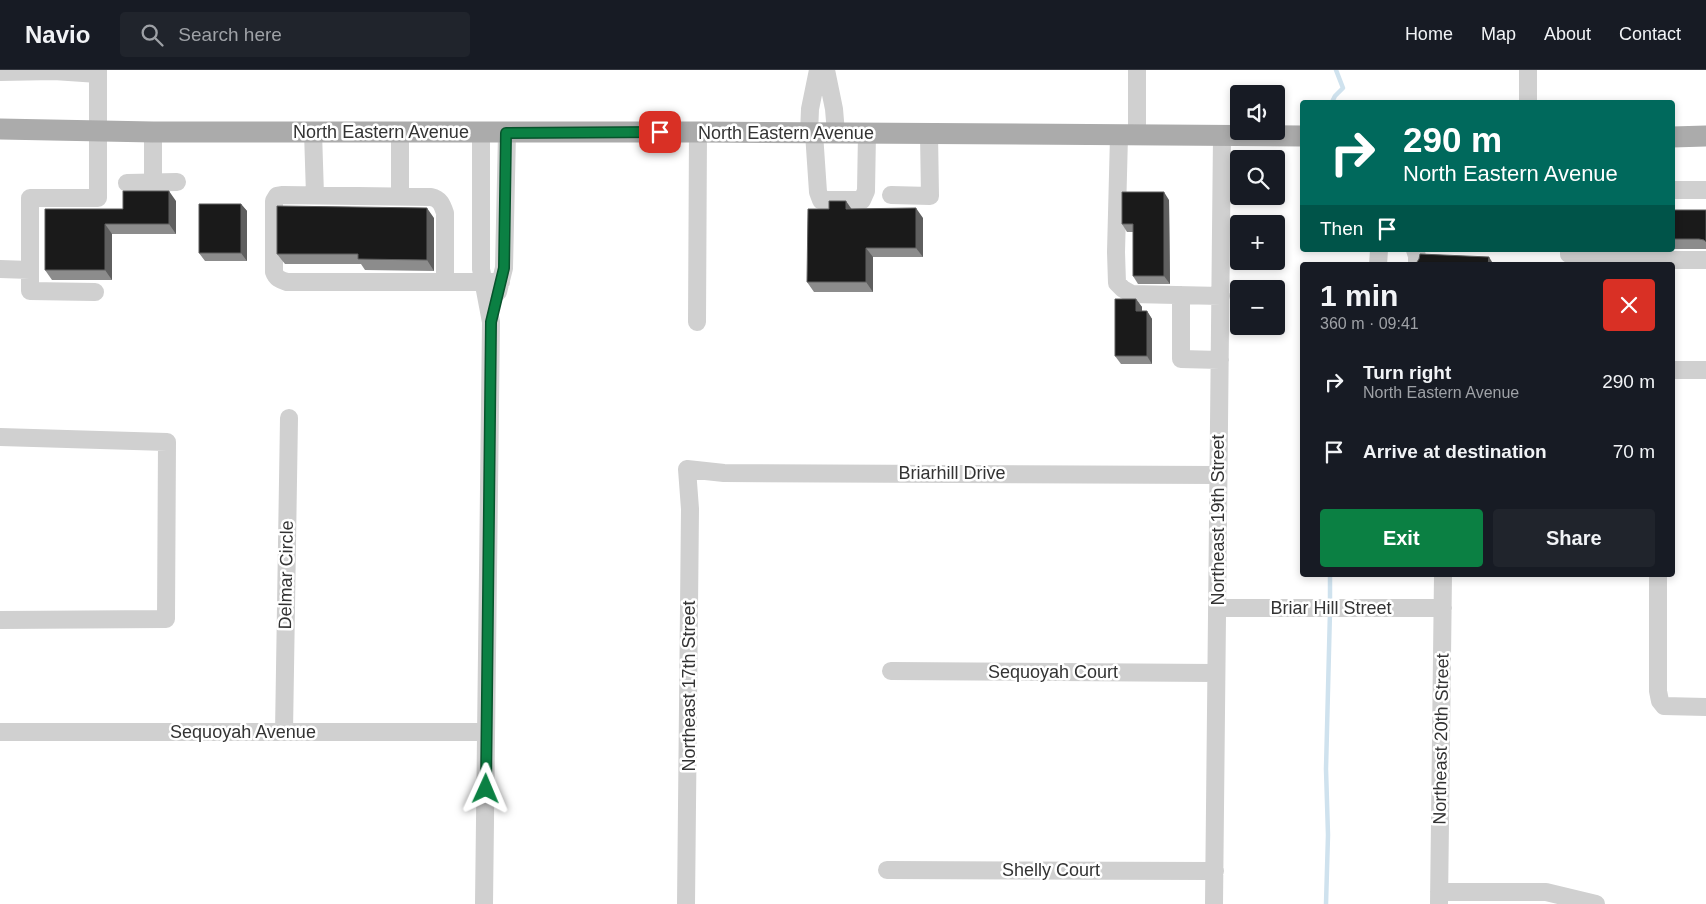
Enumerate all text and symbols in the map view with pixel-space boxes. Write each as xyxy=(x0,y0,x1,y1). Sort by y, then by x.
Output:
search box xyxy=(120,12,470,57)
text: Navio xyxy=(25,21,90,48)
icon: search xyxy=(138,21,166,49)
text: Search here xyxy=(178,24,282,45)
text: Home xyxy=(1405,24,1453,44)
text: Map xyxy=(1481,24,1516,44)
text: About xyxy=(1544,24,1591,44)
text: Contact xyxy=(1619,24,1681,44)
map controls xyxy=(1230,85,1285,335)
button: sound xyxy=(1230,85,1285,140)
pin xyxy=(639,111,681,153)
icon: arrive xyxy=(646,118,674,146)
icon: right xyxy=(1320,120,1385,185)
text: 290 m xyxy=(1403,120,1502,159)
street label: North Eastern Avenue xyxy=(293,122,469,142)
street label: North Eastern Avenue xyxy=(698,123,874,143)
button: search xyxy=(1230,150,1285,205)
text: North Eastern Avenue xyxy=(1403,161,1618,186)
button: + xyxy=(1230,215,1285,270)
icon: arrive xyxy=(1373,215,1401,243)
text: Then xyxy=(1320,218,1363,239)
text: 1 min xyxy=(1320,279,1398,312)
button: close xyxy=(1603,279,1655,331)
button: − xyxy=(1230,280,1285,335)
text: 360 m · 09:41 xyxy=(1320,315,1419,332)
text: Turn right xyxy=(1363,362,1451,383)
icon: right xyxy=(1320,368,1348,396)
text: 290 m xyxy=(1602,371,1655,392)
text: North Eastern Avenue xyxy=(1363,384,1519,401)
street label: Northeast 19th Street xyxy=(1208,434,1228,606)
icon: arrive xyxy=(1320,438,1348,466)
text: Arrive at destination xyxy=(1363,441,1547,462)
text: 70 m xyxy=(1613,441,1655,462)
street label: Briarhill Drive xyxy=(898,463,1006,483)
button: Exit xyxy=(1320,509,1483,567)
button: Share xyxy=(1493,509,1655,567)
street label: Delmar Circle xyxy=(275,520,297,630)
street label: Briar Hill Street xyxy=(1270,598,1392,618)
street label: Northeast 17th Street xyxy=(679,600,699,772)
street label: Northeast 20th Street xyxy=(1430,653,1452,825)
street label: Sequoyah Court xyxy=(988,662,1118,682)
street label: Sequoyah Avenue xyxy=(170,722,316,742)
position arrow xyxy=(459,762,511,814)
street label: Shelly Court xyxy=(1002,860,1100,880)

